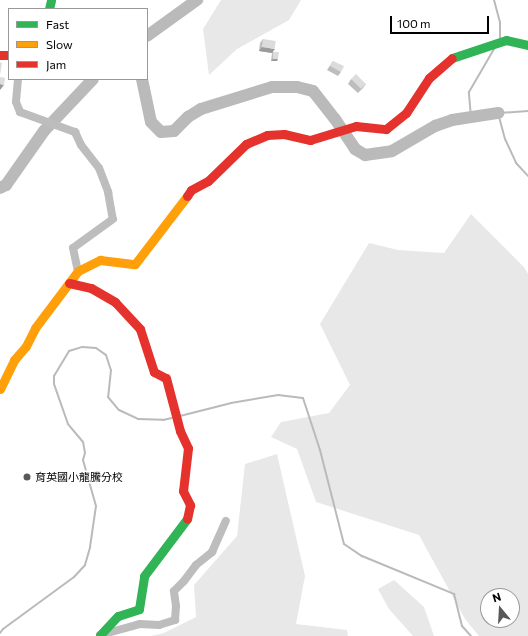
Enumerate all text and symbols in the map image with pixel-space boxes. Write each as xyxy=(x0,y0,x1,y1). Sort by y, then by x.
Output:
legend xyxy=(8,8,148,80)
scale bar xyxy=(392,8,491,34)
text: 100 m xyxy=(397,16,431,30)
text: Fast xyxy=(46,17,69,31)
text: Slow xyxy=(46,37,73,51)
text: Jam xyxy=(46,57,66,71)
place label: 育英國小龍騰分校 xyxy=(35,470,123,484)
marker: 育英國小龍騰分校 xyxy=(22,472,32,482)
north arrow xyxy=(480,588,520,628)
text: N xyxy=(490,590,502,605)

